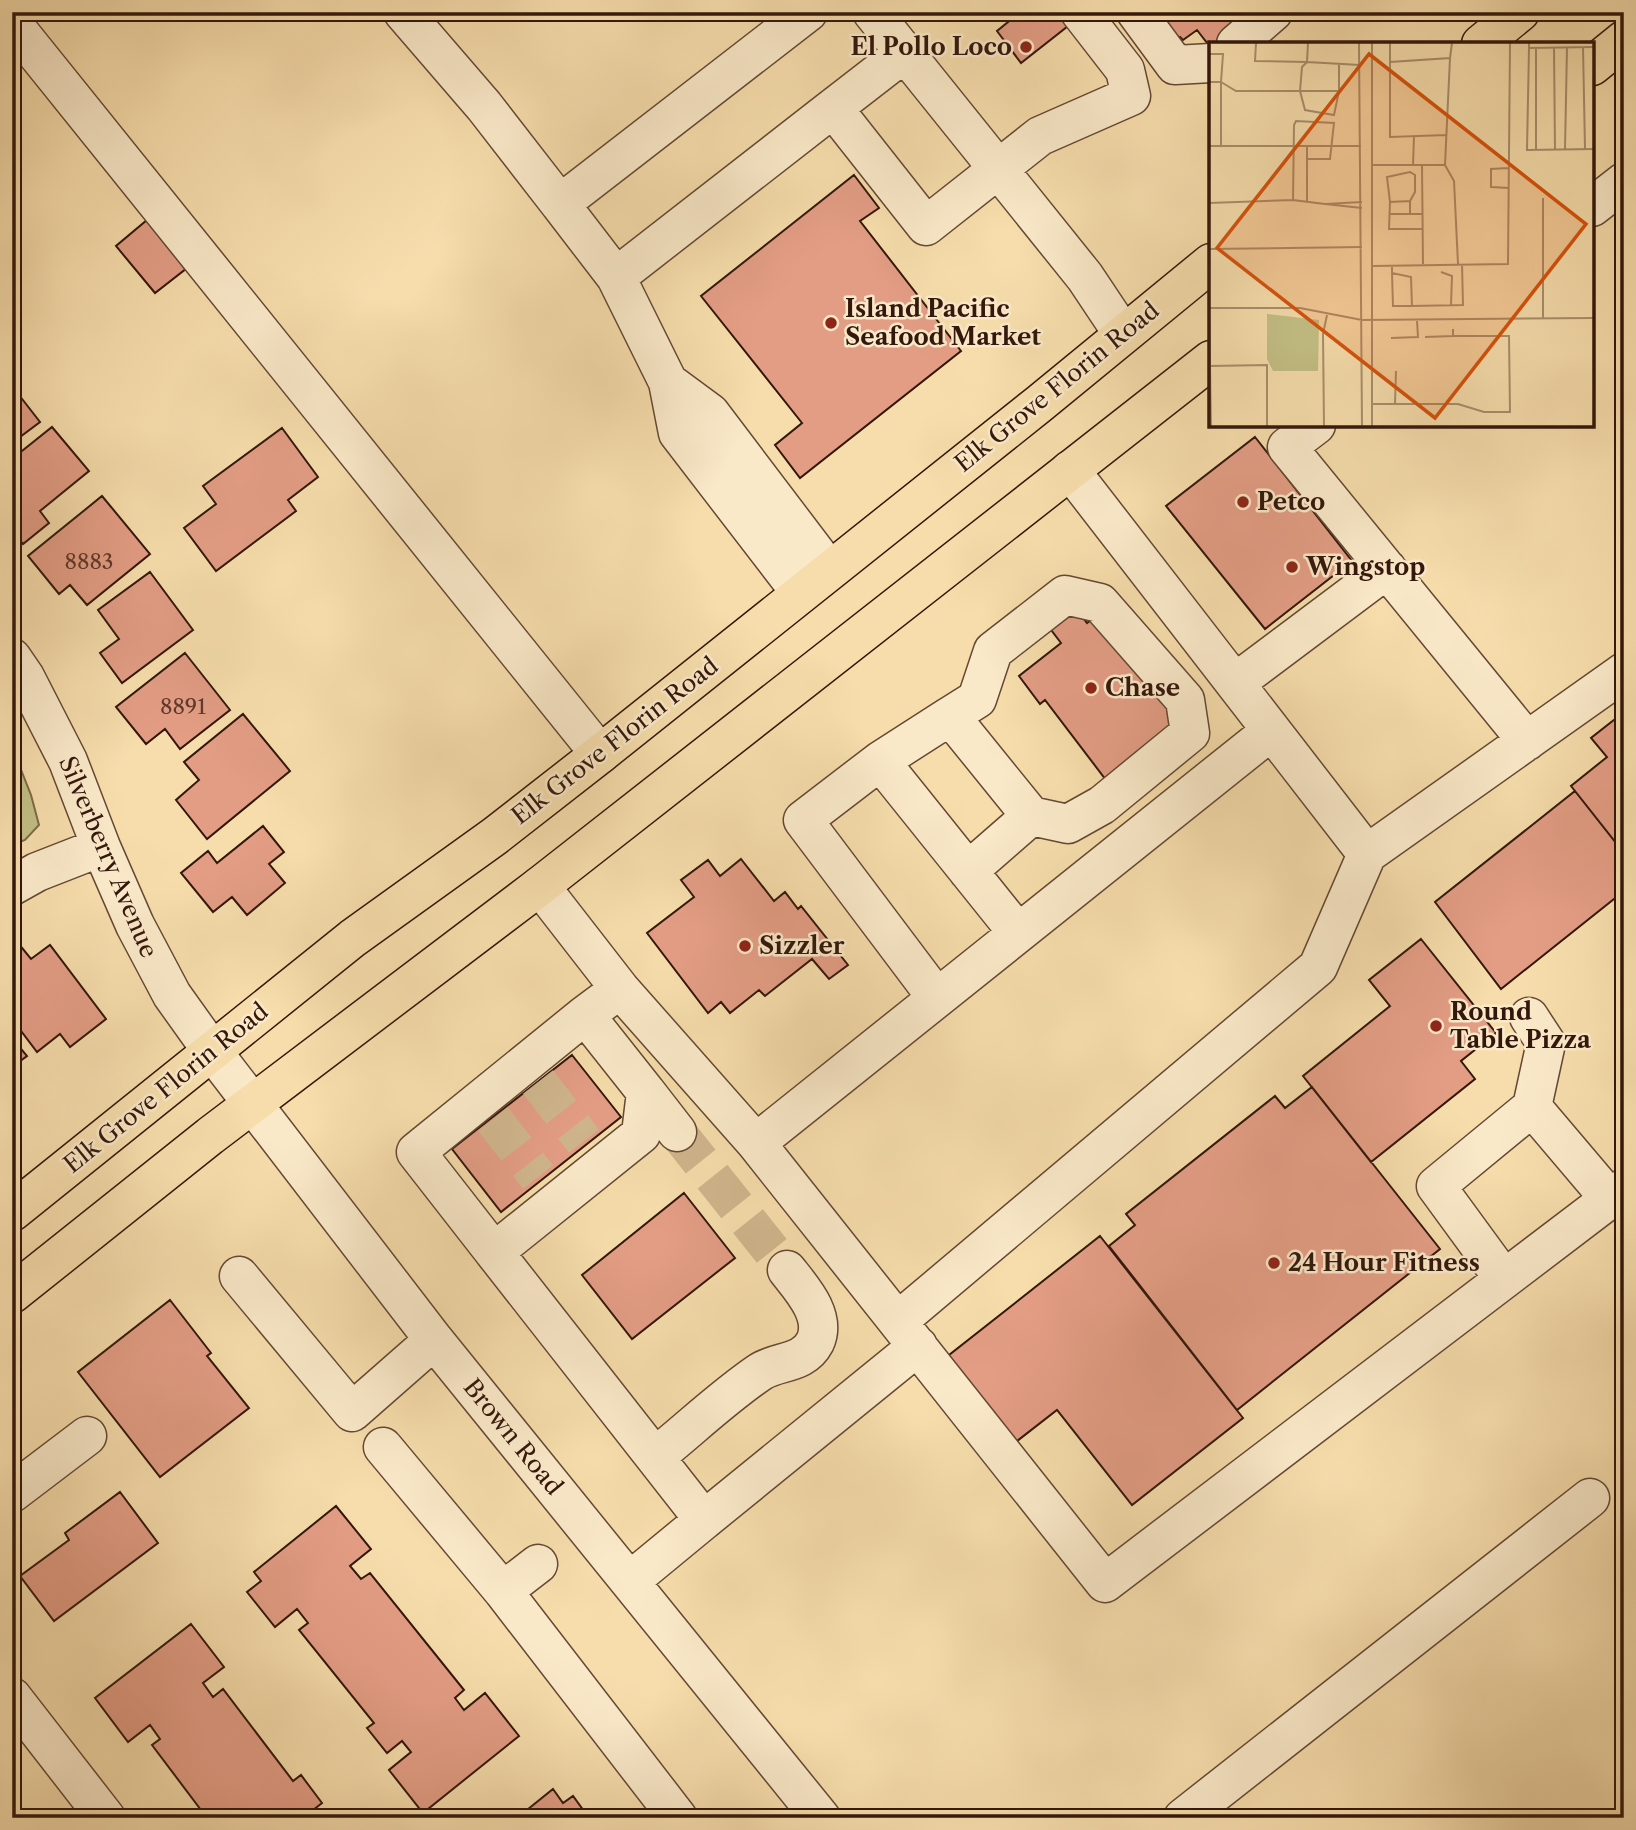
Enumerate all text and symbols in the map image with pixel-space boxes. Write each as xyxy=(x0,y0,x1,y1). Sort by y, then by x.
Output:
place label: El Pollo Loco xyxy=(850,32,1012,61)
marker: El Pollo Loco xyxy=(1018,39,1034,55)
inset map xyxy=(1209,42,1594,427)
place label: Island Pacific Seafood Market xyxy=(845,294,1041,351)
street label: Elk Grove Florin Road xyxy=(949,295,1165,478)
marker: Island Pacific Seafood Market xyxy=(823,315,839,331)
place label: Petco xyxy=(1257,487,1325,516)
marker: Petco xyxy=(1235,494,1251,510)
house number: 8883 xyxy=(65,549,113,574)
place label: Wingstop xyxy=(1305,552,1425,581)
marker: Wingstop xyxy=(1284,559,1300,575)
street label: Elk Grove Florin Road xyxy=(506,651,724,830)
place label: Chase xyxy=(1105,673,1180,702)
marker: Chase xyxy=(1083,680,1099,696)
house number: 8891 xyxy=(160,694,206,719)
street label: Silverberry Avenue xyxy=(53,752,164,962)
place label: Sizzler xyxy=(759,931,845,960)
marker: Sizzler xyxy=(737,938,753,954)
street label: Elk Grove Florin Road xyxy=(58,996,274,1179)
place label: Round Table Pizza xyxy=(1450,997,1592,1054)
marker: Round Table Pizza xyxy=(1428,1018,1444,1034)
place label: 24 Hour Fitness xyxy=(1288,1248,1480,1277)
marker: 24 Hour Fitness xyxy=(1266,1255,1282,1271)
street label: Brown Road xyxy=(458,1373,569,1501)

